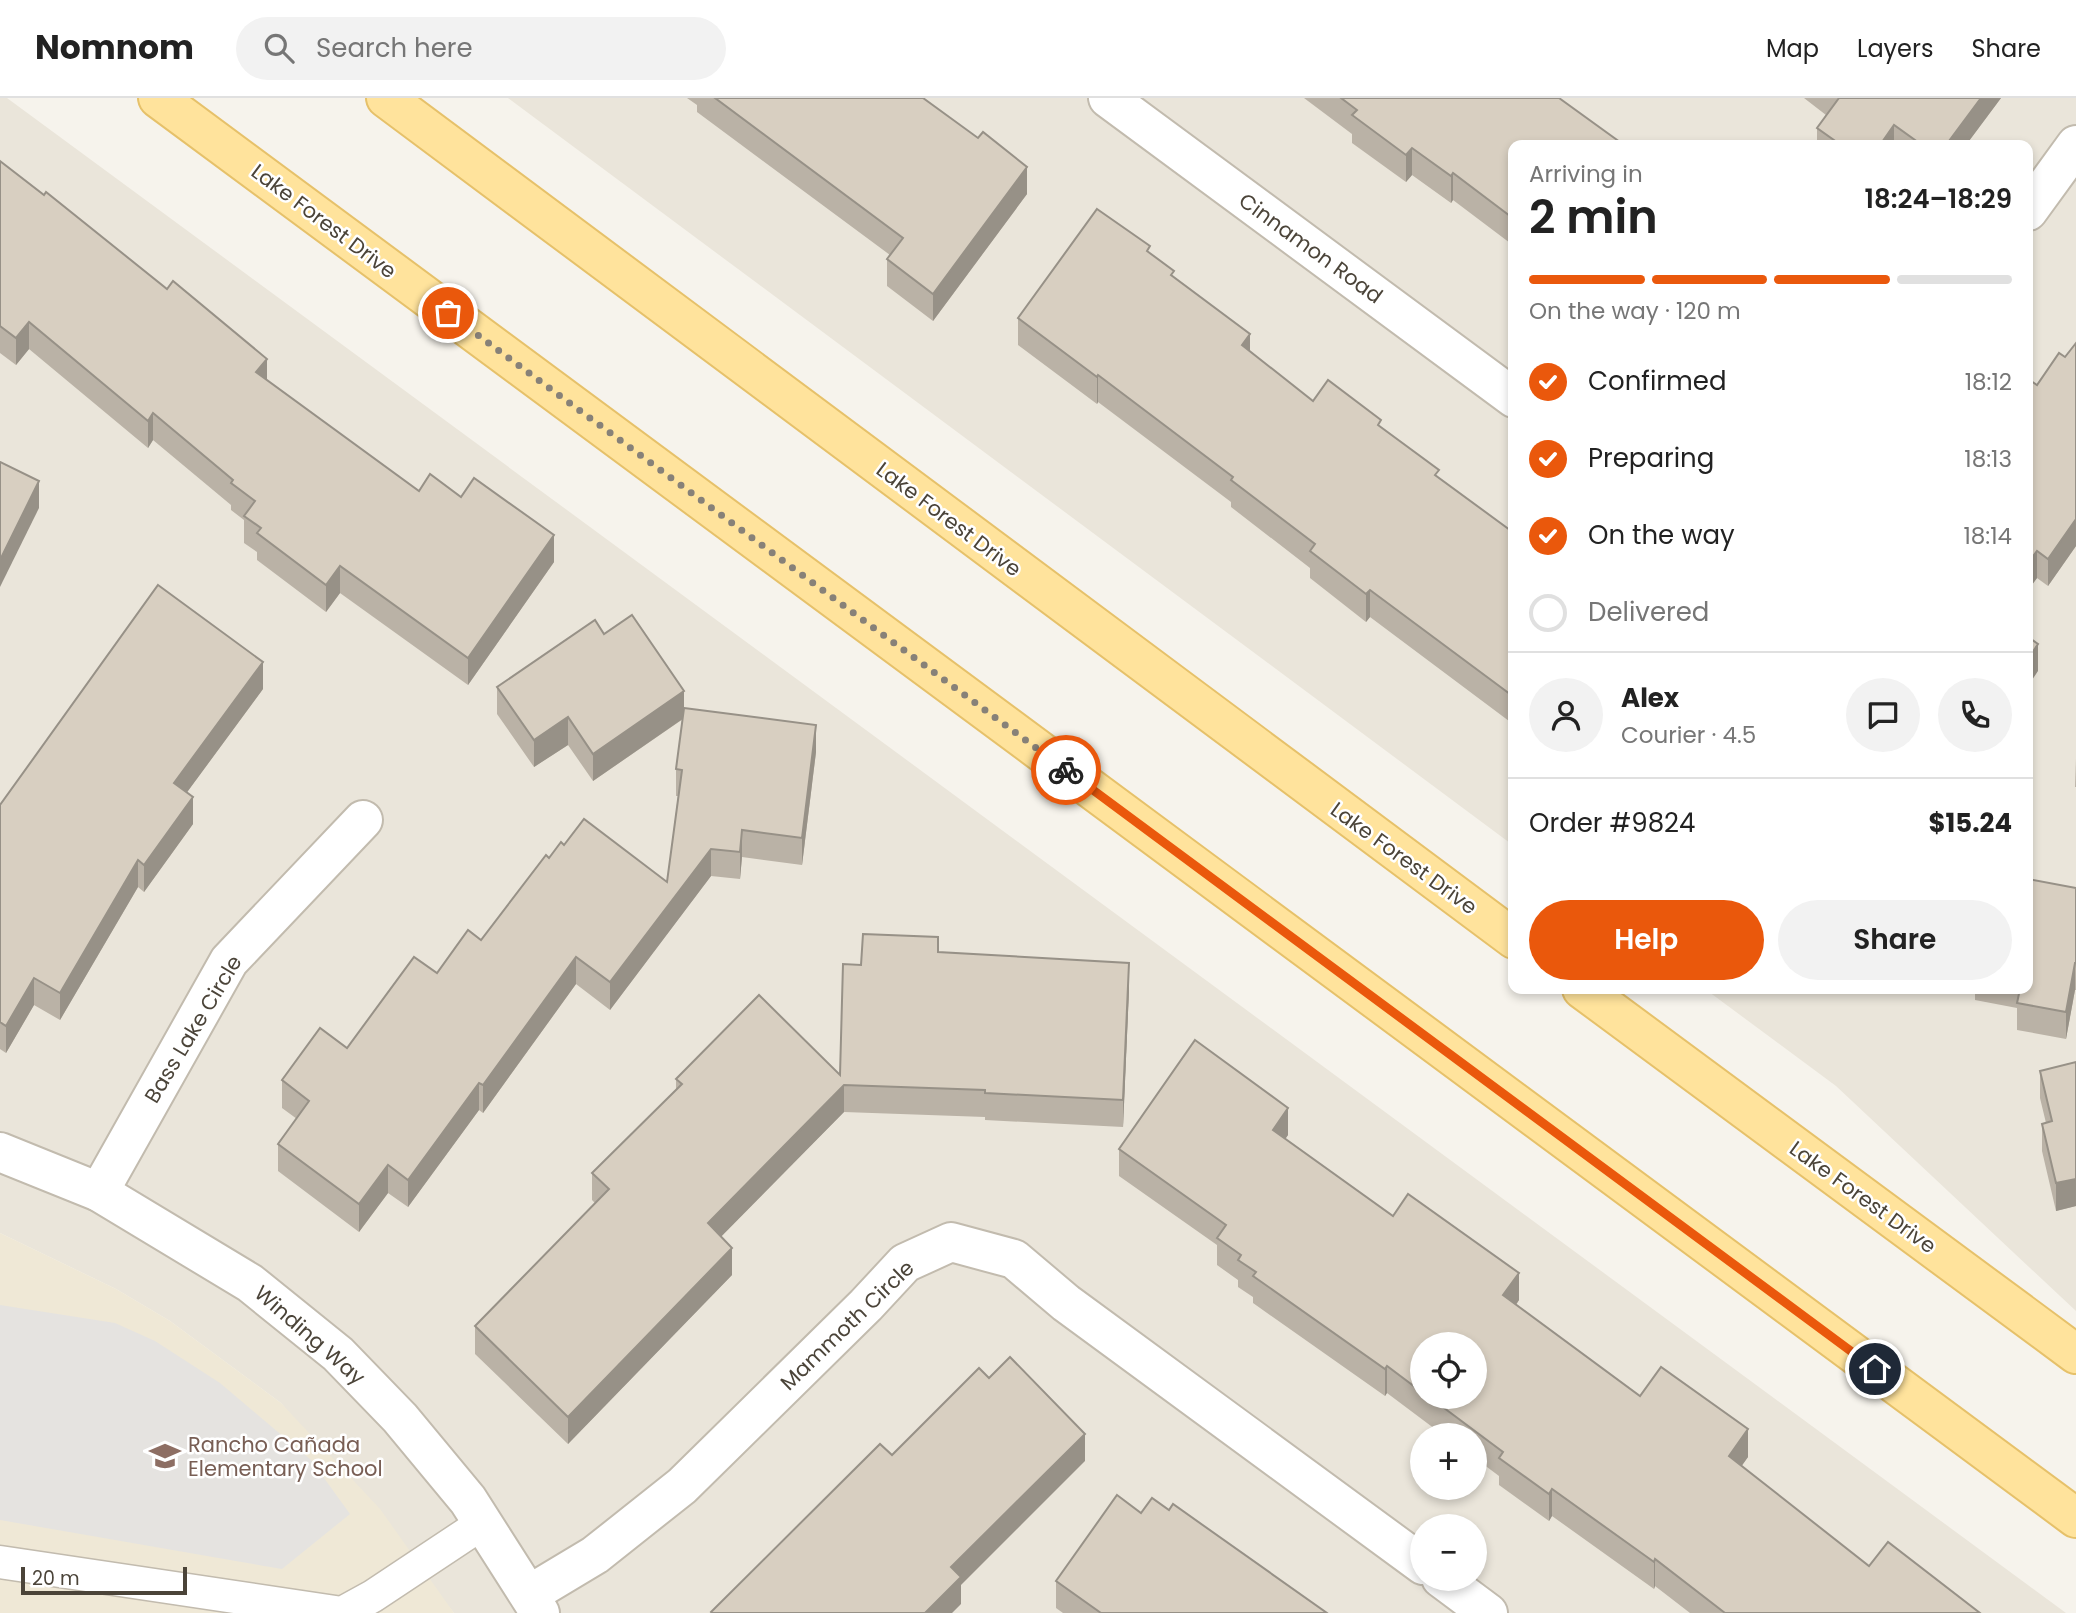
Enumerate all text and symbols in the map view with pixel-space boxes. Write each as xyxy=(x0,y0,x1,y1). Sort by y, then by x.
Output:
search box xyxy=(236,17,726,80)
text: Nomnom xyxy=(35,24,194,71)
icon: search xyxy=(260,29,298,67)
text: Search here xyxy=(316,30,473,66)
text: Map xyxy=(1766,32,1819,65)
text: Layers xyxy=(1857,32,1933,65)
text: Share xyxy=(1971,32,2041,65)
street label: Lake Forest Drive xyxy=(246,157,402,285)
text: Arriving in xyxy=(1529,158,1643,190)
text: 18:24–18:29 xyxy=(1865,181,2012,217)
text: 2 min xyxy=(1529,185,1658,249)
street label: Cinnamon Road xyxy=(1233,186,1389,310)
pin xyxy=(418,283,478,343)
icon: bag xyxy=(429,294,467,332)
text: On the way · 120 m xyxy=(1529,295,1741,327)
icon: check xyxy=(1529,363,1567,401)
text: Confirmed xyxy=(1588,363,1726,399)
text: 18:12 xyxy=(1965,366,2012,398)
icon: check xyxy=(1529,440,1567,478)
text: Preparing xyxy=(1588,440,1714,476)
text: 18:13 xyxy=(1964,443,2012,475)
street label: Lake Forest Drive xyxy=(871,455,1027,583)
icon: check xyxy=(1529,517,1567,555)
text: On the way xyxy=(1588,517,1735,553)
text: 18:14 xyxy=(1963,520,2012,552)
text: Delivered xyxy=(1588,594,1709,630)
button: person xyxy=(1529,678,1603,752)
button: chat xyxy=(1846,678,1920,752)
button: phone xyxy=(1938,678,2012,752)
text: Alex xyxy=(1621,680,1679,716)
text: Courier · 4.5 xyxy=(1621,719,1756,751)
courier xyxy=(1031,735,1101,805)
icon: bike xyxy=(1047,751,1085,789)
street label: Lake Forest Drive xyxy=(1325,795,1483,921)
text: Order #9824 xyxy=(1529,805,1695,841)
text: $15.24 xyxy=(1928,805,2012,841)
button: Help xyxy=(1529,900,1764,980)
button: Share xyxy=(1778,900,2012,980)
street label: Bass Lake Circle xyxy=(137,950,249,1108)
street label: Lake Forest Drive xyxy=(1784,1134,1942,1260)
street label: Mammoth Circle xyxy=(774,1254,920,1396)
street label: Winding Way xyxy=(248,1279,372,1391)
map controls xyxy=(1410,1332,1487,1591)
button: locate xyxy=(1410,1332,1487,1409)
pin xyxy=(1845,1339,1905,1399)
icon: home xyxy=(1856,1350,1894,1388)
button: + xyxy=(1410,1423,1487,1500)
place label: Rancho Cañada Elementary School xyxy=(188,1430,383,1483)
school or university icon: Rancho Cañada Elementary School xyxy=(148,1439,182,1473)
button: − xyxy=(1410,1514,1487,1591)
scale bar xyxy=(21,1564,187,1596)
text: 20 m xyxy=(32,1565,80,1592)

